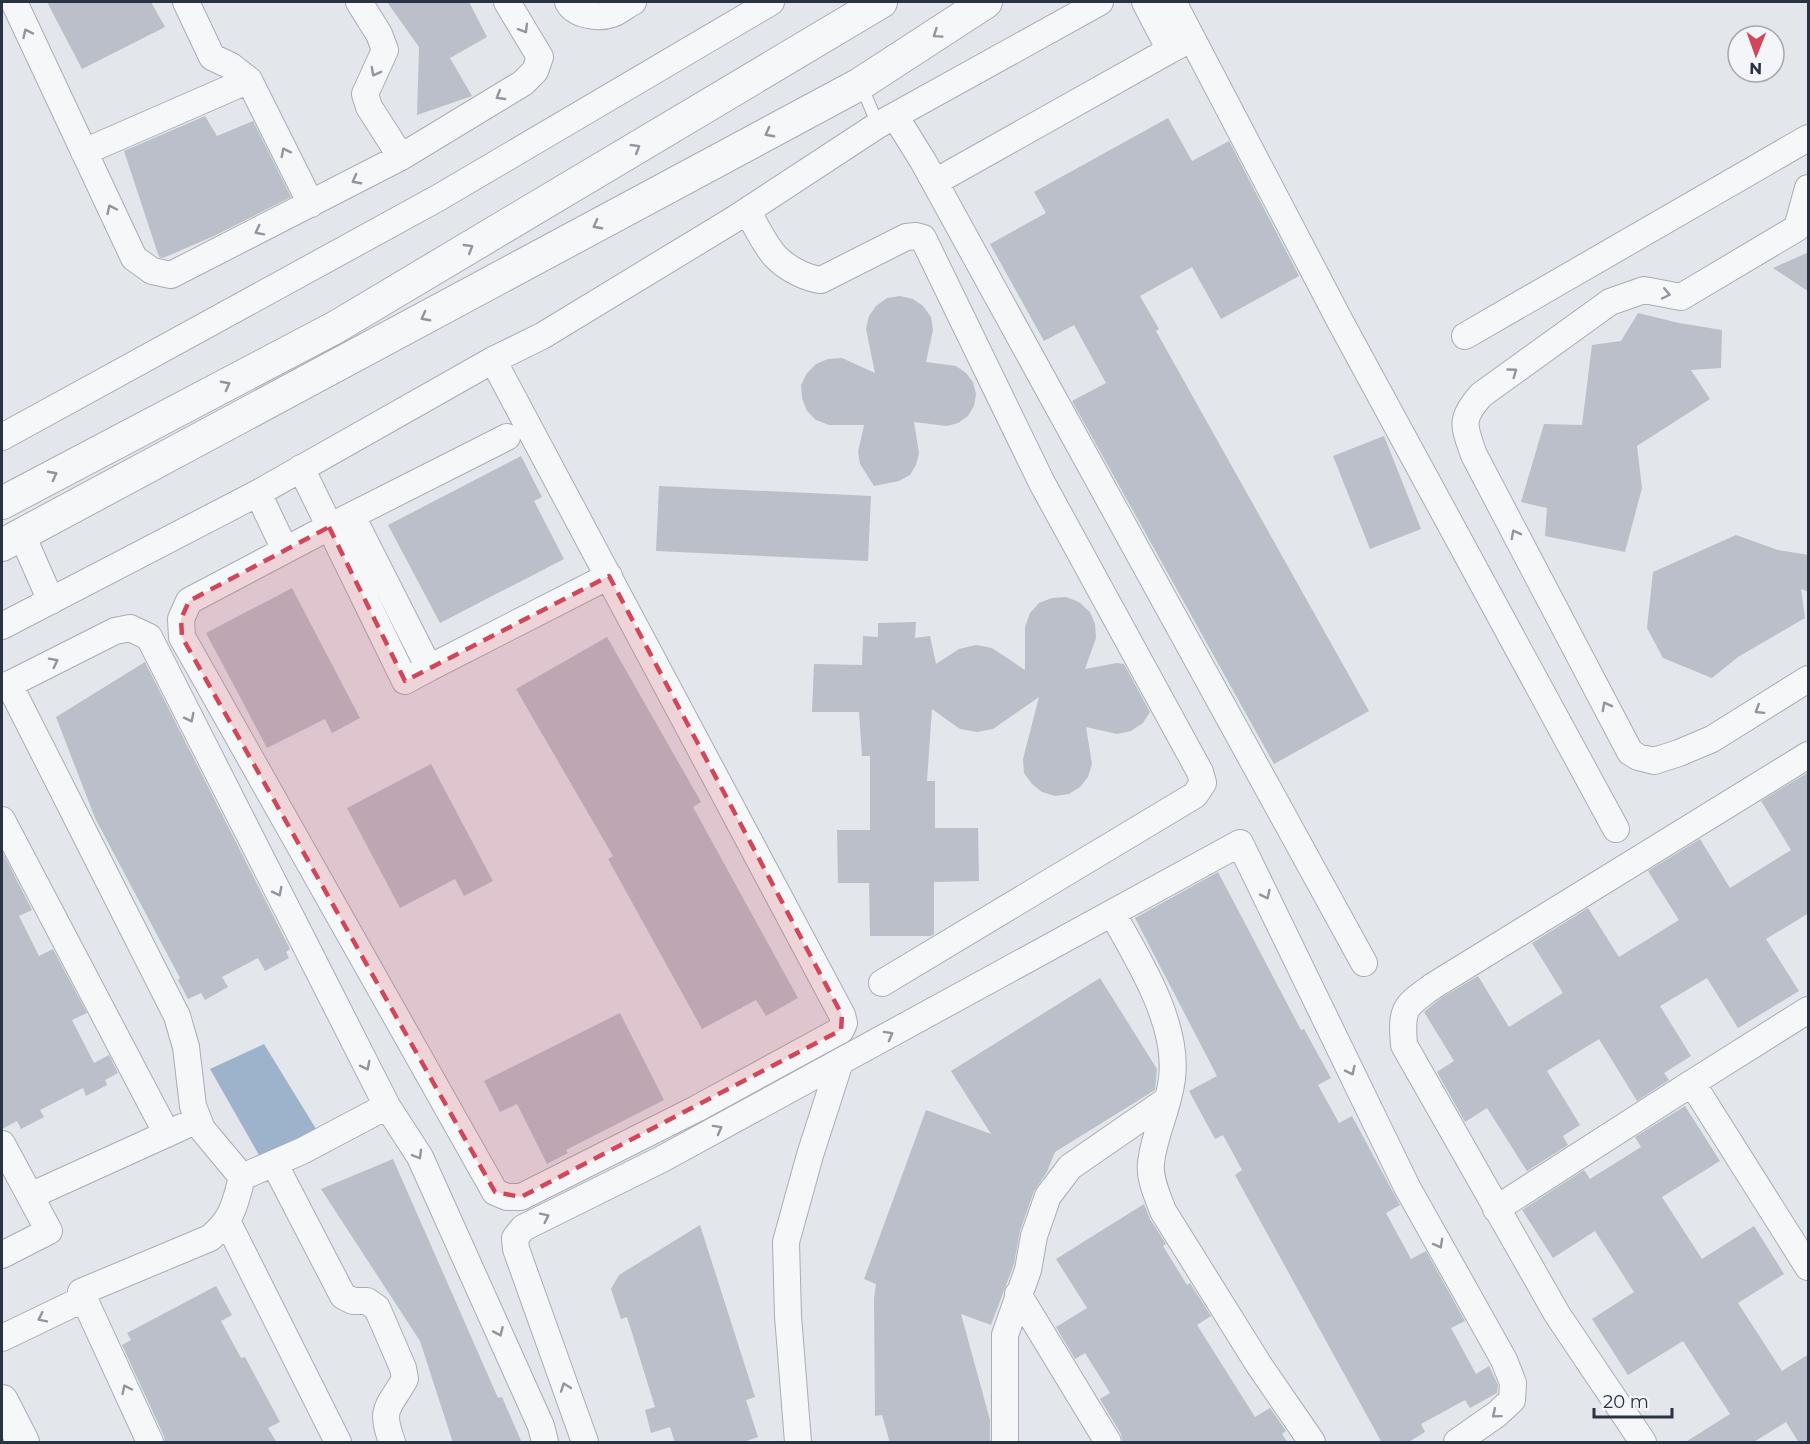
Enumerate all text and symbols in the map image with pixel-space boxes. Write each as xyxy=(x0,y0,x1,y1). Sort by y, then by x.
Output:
one-way arrow xyxy=(516,23,528,33)
north arrow xyxy=(1726,24,1786,84)
one-way arrow xyxy=(932,26,943,37)
one-way arrow xyxy=(23,28,35,39)
text: N xyxy=(1749,59,1762,78)
one-way arrow xyxy=(371,66,382,77)
one-way arrow xyxy=(496,89,506,101)
one-way arrow xyxy=(765,126,775,137)
one-way arrow xyxy=(630,143,640,155)
one-way arrow xyxy=(281,147,292,158)
one-way arrow xyxy=(352,173,362,184)
one-way arrow xyxy=(106,204,118,215)
one-way arrow xyxy=(593,218,603,229)
one-way arrow xyxy=(254,223,265,235)
one-way arrow xyxy=(463,243,473,255)
one-way arrow xyxy=(1661,287,1671,300)
one-way arrow xyxy=(421,310,431,321)
one-way arrow xyxy=(1507,368,1518,379)
one-way arrow xyxy=(220,381,230,392)
one-way arrow xyxy=(47,471,58,483)
one-way arrow xyxy=(1511,529,1522,540)
one-way arrow xyxy=(47,657,58,669)
one-way arrow xyxy=(1602,702,1613,712)
one-way arrow xyxy=(1755,702,1765,714)
one-way arrow xyxy=(183,712,194,722)
one-way arrow xyxy=(271,885,282,896)
one-way arrow xyxy=(1258,889,1270,900)
one-way arrow xyxy=(883,1031,894,1042)
one-way arrow xyxy=(359,1059,371,1070)
one-way arrow xyxy=(1343,1064,1355,1075)
one-way arrow xyxy=(712,1125,723,1136)
one-way arrow xyxy=(411,1149,422,1159)
one-way arrow xyxy=(538,1213,549,1224)
one-way arrow xyxy=(1432,1238,1444,1248)
one-way arrow xyxy=(38,1311,49,1322)
one-way arrow xyxy=(491,1326,503,1337)
scale bar xyxy=(1594,1381,1672,1419)
one-way arrow xyxy=(560,1382,573,1393)
one-way arrow xyxy=(121,1385,133,1396)
text: 20 m xyxy=(1603,1391,1649,1413)
one-way arrow xyxy=(1492,1406,1503,1417)

